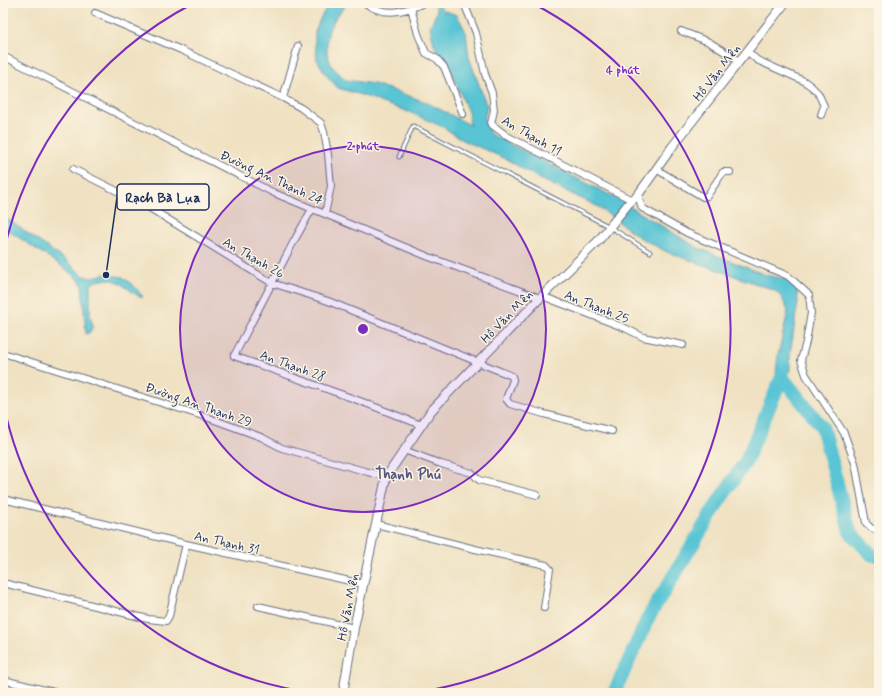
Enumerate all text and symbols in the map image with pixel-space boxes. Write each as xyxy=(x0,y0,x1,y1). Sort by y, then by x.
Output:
street label: Hồ Văn Mên xyxy=(689,41,745,105)
text: 4 phút xyxy=(606,63,641,79)
street label: An Thạnh 11 xyxy=(498,112,564,160)
text: 2 phút xyxy=(347,139,380,155)
street label: Đường An Thạnh 24 xyxy=(216,147,326,212)
callout: Rạch Bà Lụa xyxy=(117,184,209,210)
text: Rạch Bà Lụa xyxy=(125,189,201,207)
street label: An Thạnh 26 xyxy=(219,234,287,283)
street label: Hồ Văn Mên xyxy=(477,287,537,347)
street label: An Thạnh 25 xyxy=(562,287,631,328)
centre of rings xyxy=(356,322,370,336)
street label: An Thạnh 28 xyxy=(257,347,328,386)
street label: Đường An Thạnh 29 xyxy=(142,379,254,434)
district label: Thạnh Phú xyxy=(375,465,441,485)
street label: An Thạnh 31 xyxy=(192,528,261,559)
street label: Hồ Văn Mên xyxy=(334,572,363,642)

